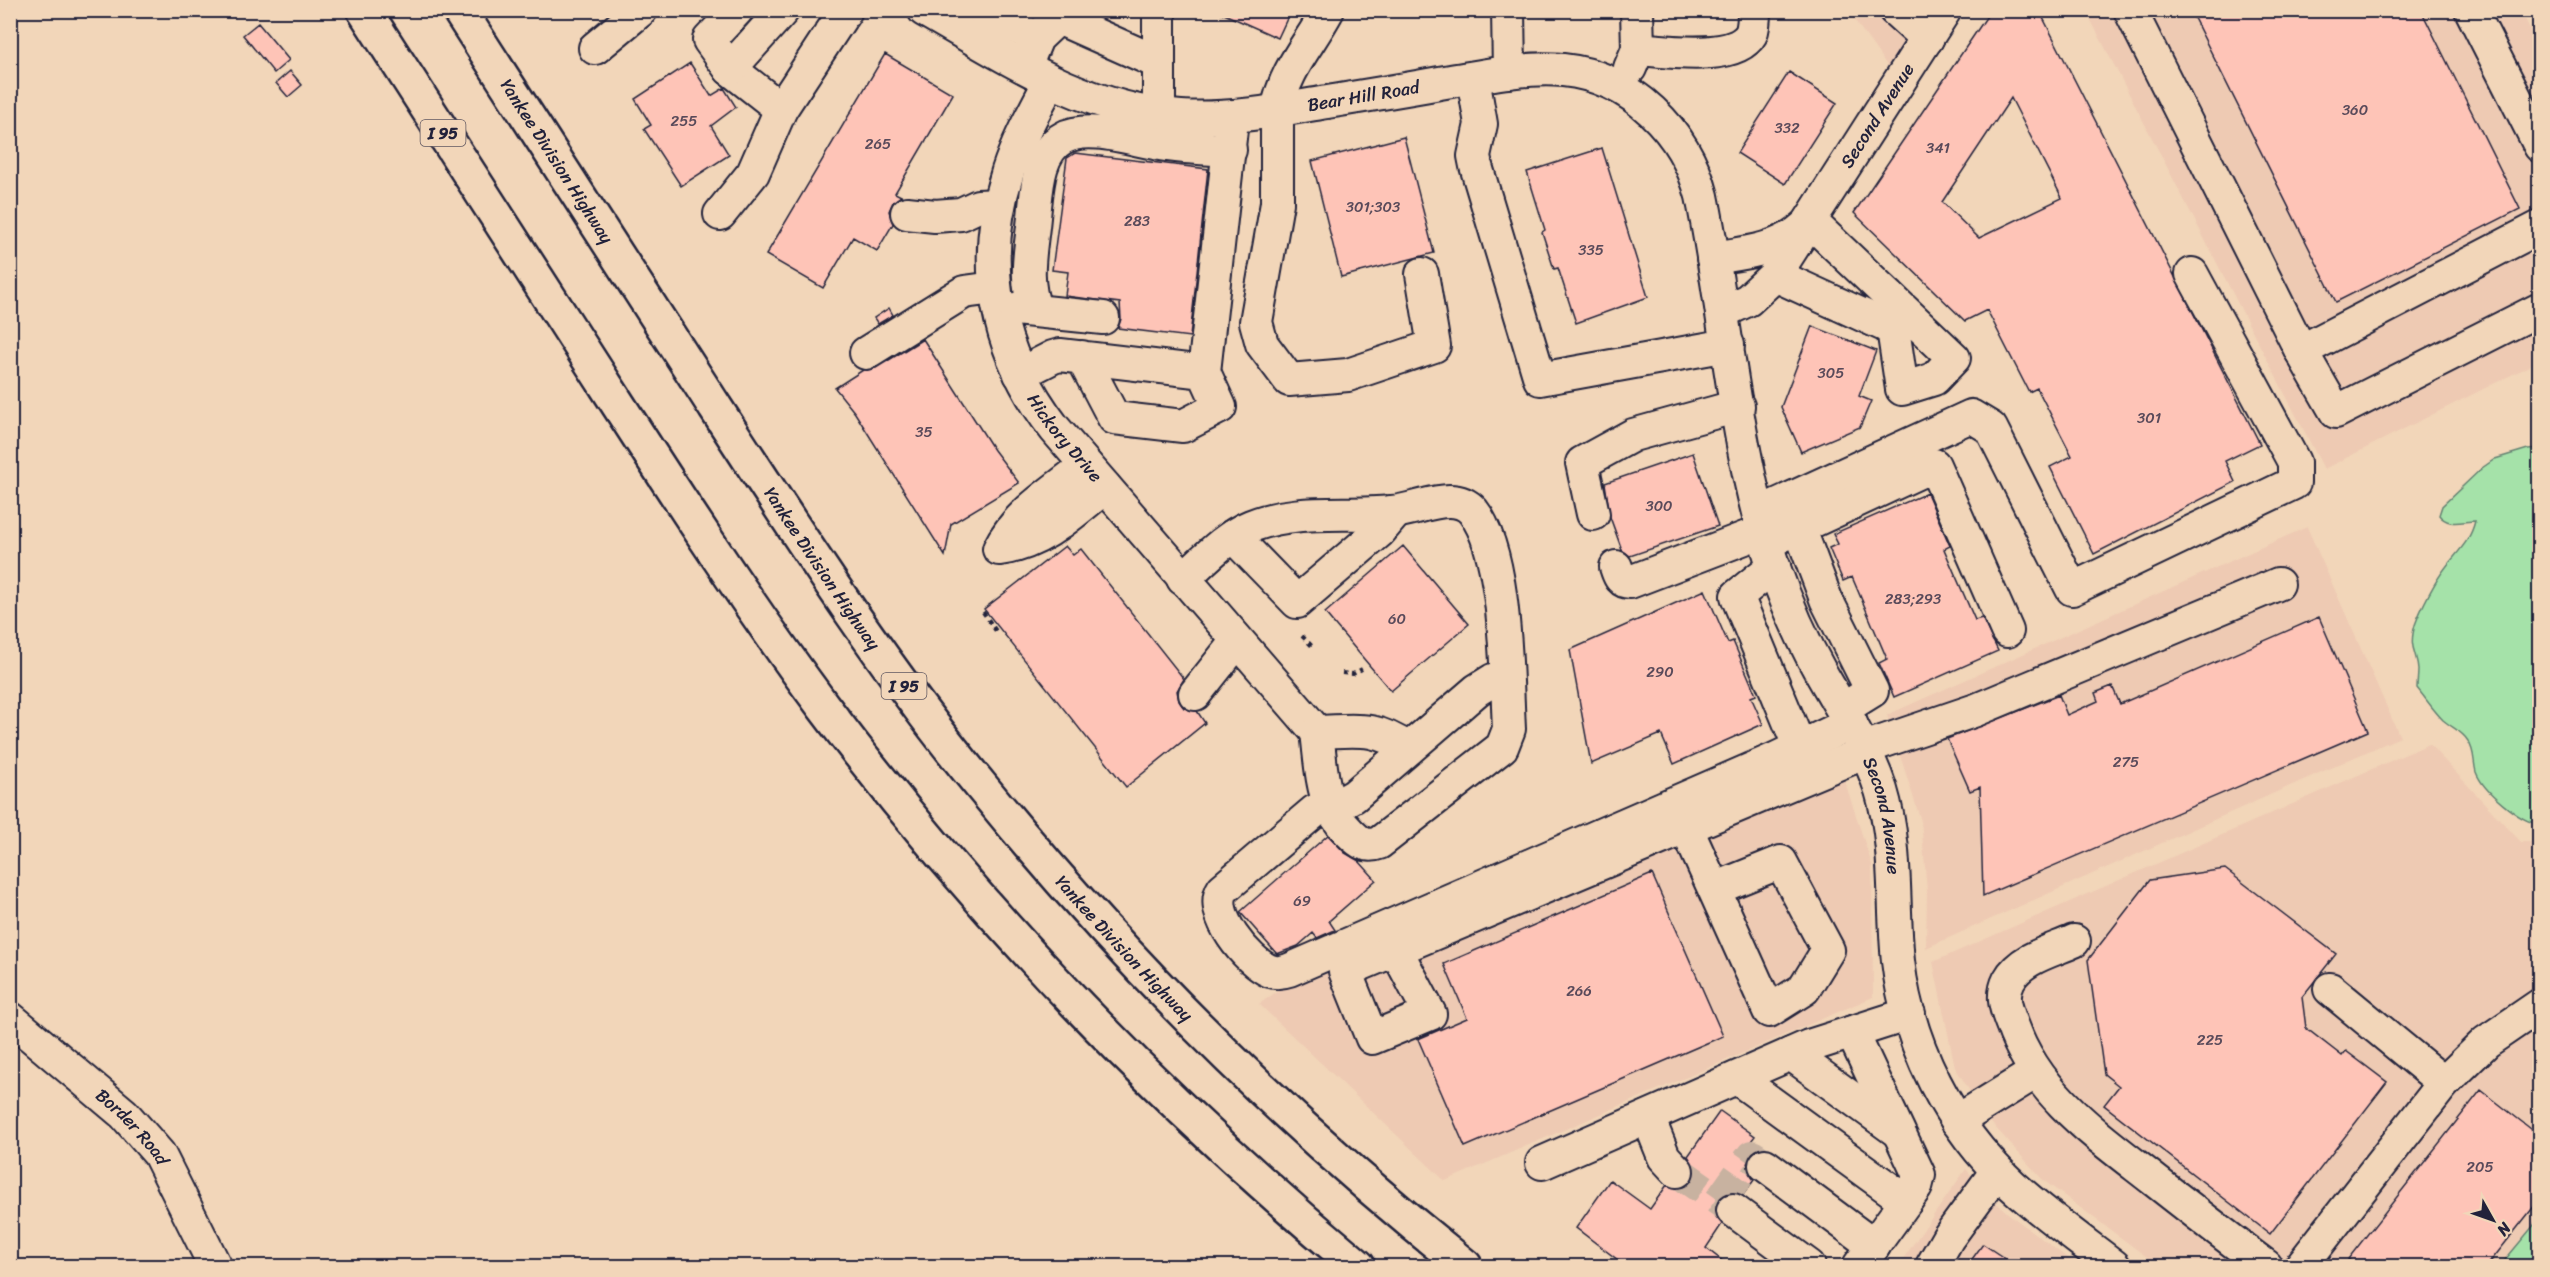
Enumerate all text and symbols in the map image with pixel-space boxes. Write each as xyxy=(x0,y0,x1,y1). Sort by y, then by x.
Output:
street label: Second Avenue xyxy=(1831,56,1923,175)
street label: Bear Hill Road xyxy=(1305,71,1423,121)
street label: Yankee Division Highway xyxy=(491,72,623,251)
house number: 360 xyxy=(2342,97,2368,123)
house number: 255 xyxy=(671,108,698,134)
house number: 332 xyxy=(1774,115,1800,141)
road number: I 95 xyxy=(420,120,466,146)
house number: 265 xyxy=(865,131,891,157)
house number: 341 xyxy=(1926,135,1950,161)
house number: 301;303 xyxy=(1346,194,1400,220)
house number: 283 xyxy=(1124,208,1150,234)
house number: 335 xyxy=(1578,237,1604,263)
house number: 305 xyxy=(1818,360,1844,386)
street label: Hickory Drive xyxy=(1018,387,1111,490)
house number: 301 xyxy=(2137,405,2161,431)
house number: 35 xyxy=(915,419,933,445)
street label: Yankee Division Highway xyxy=(755,480,889,658)
house number: 300 xyxy=(1645,493,1673,519)
house number: 283;293 xyxy=(1885,586,1941,612)
house number: 60 xyxy=(1388,606,1406,632)
house number: 290 xyxy=(1646,659,1674,685)
road number: I 95 xyxy=(882,673,926,699)
house number: 275 xyxy=(2113,749,2139,775)
street label: Second Avenue xyxy=(1854,751,1910,875)
street label: Yankee Division Highway xyxy=(1047,867,1201,1030)
house number: 69 xyxy=(1293,888,1311,914)
house number: 266 xyxy=(1566,978,1592,1004)
house number: 225 xyxy=(2197,1027,2223,1053)
street label: Border Road xyxy=(88,1080,179,1172)
house number: 205 xyxy=(2466,1154,2494,1180)
north arrow xyxy=(2463,1190,2523,1250)
text: N xyxy=(2489,1215,2519,1244)

